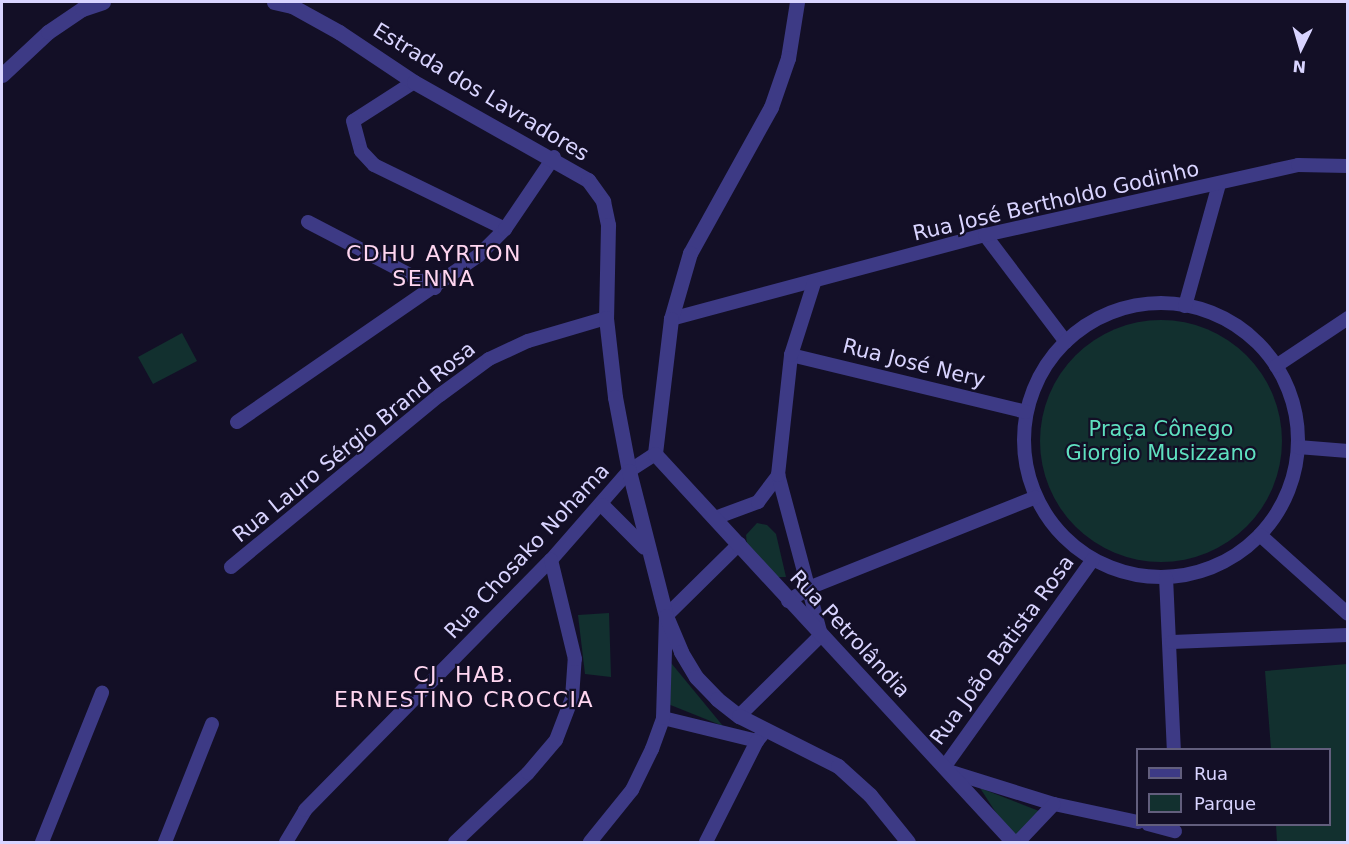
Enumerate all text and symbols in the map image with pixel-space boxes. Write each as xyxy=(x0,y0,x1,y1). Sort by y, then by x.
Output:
street label: Estrada dos Lavradores xyxy=(369,18,593,166)
north arrow xyxy=(1271,18,1331,78)
text: N xyxy=(1292,56,1307,76)
street label: Rua José Bertholdo Godinho xyxy=(910,156,1202,246)
district label: CDHU AYRTON SENNA xyxy=(346,240,522,292)
street label: Rua José Nery xyxy=(840,333,988,393)
street label: Rua Lauro Sérgio Brand Rosa xyxy=(228,336,480,548)
park label: Praça Cônego Giorgio Musizzano xyxy=(1065,416,1257,466)
street label: Rua Chosako Nohama xyxy=(439,458,615,644)
street label: Rua João Batista Rosa xyxy=(925,550,1079,750)
street label: Rua Petrolândia xyxy=(785,565,915,703)
district label: CJ. HAB. ERNESTINO CROCCIA xyxy=(334,661,594,712)
legend xyxy=(1136,748,1331,826)
text: Rua xyxy=(1194,763,1228,784)
text: Parque xyxy=(1194,793,1256,814)

